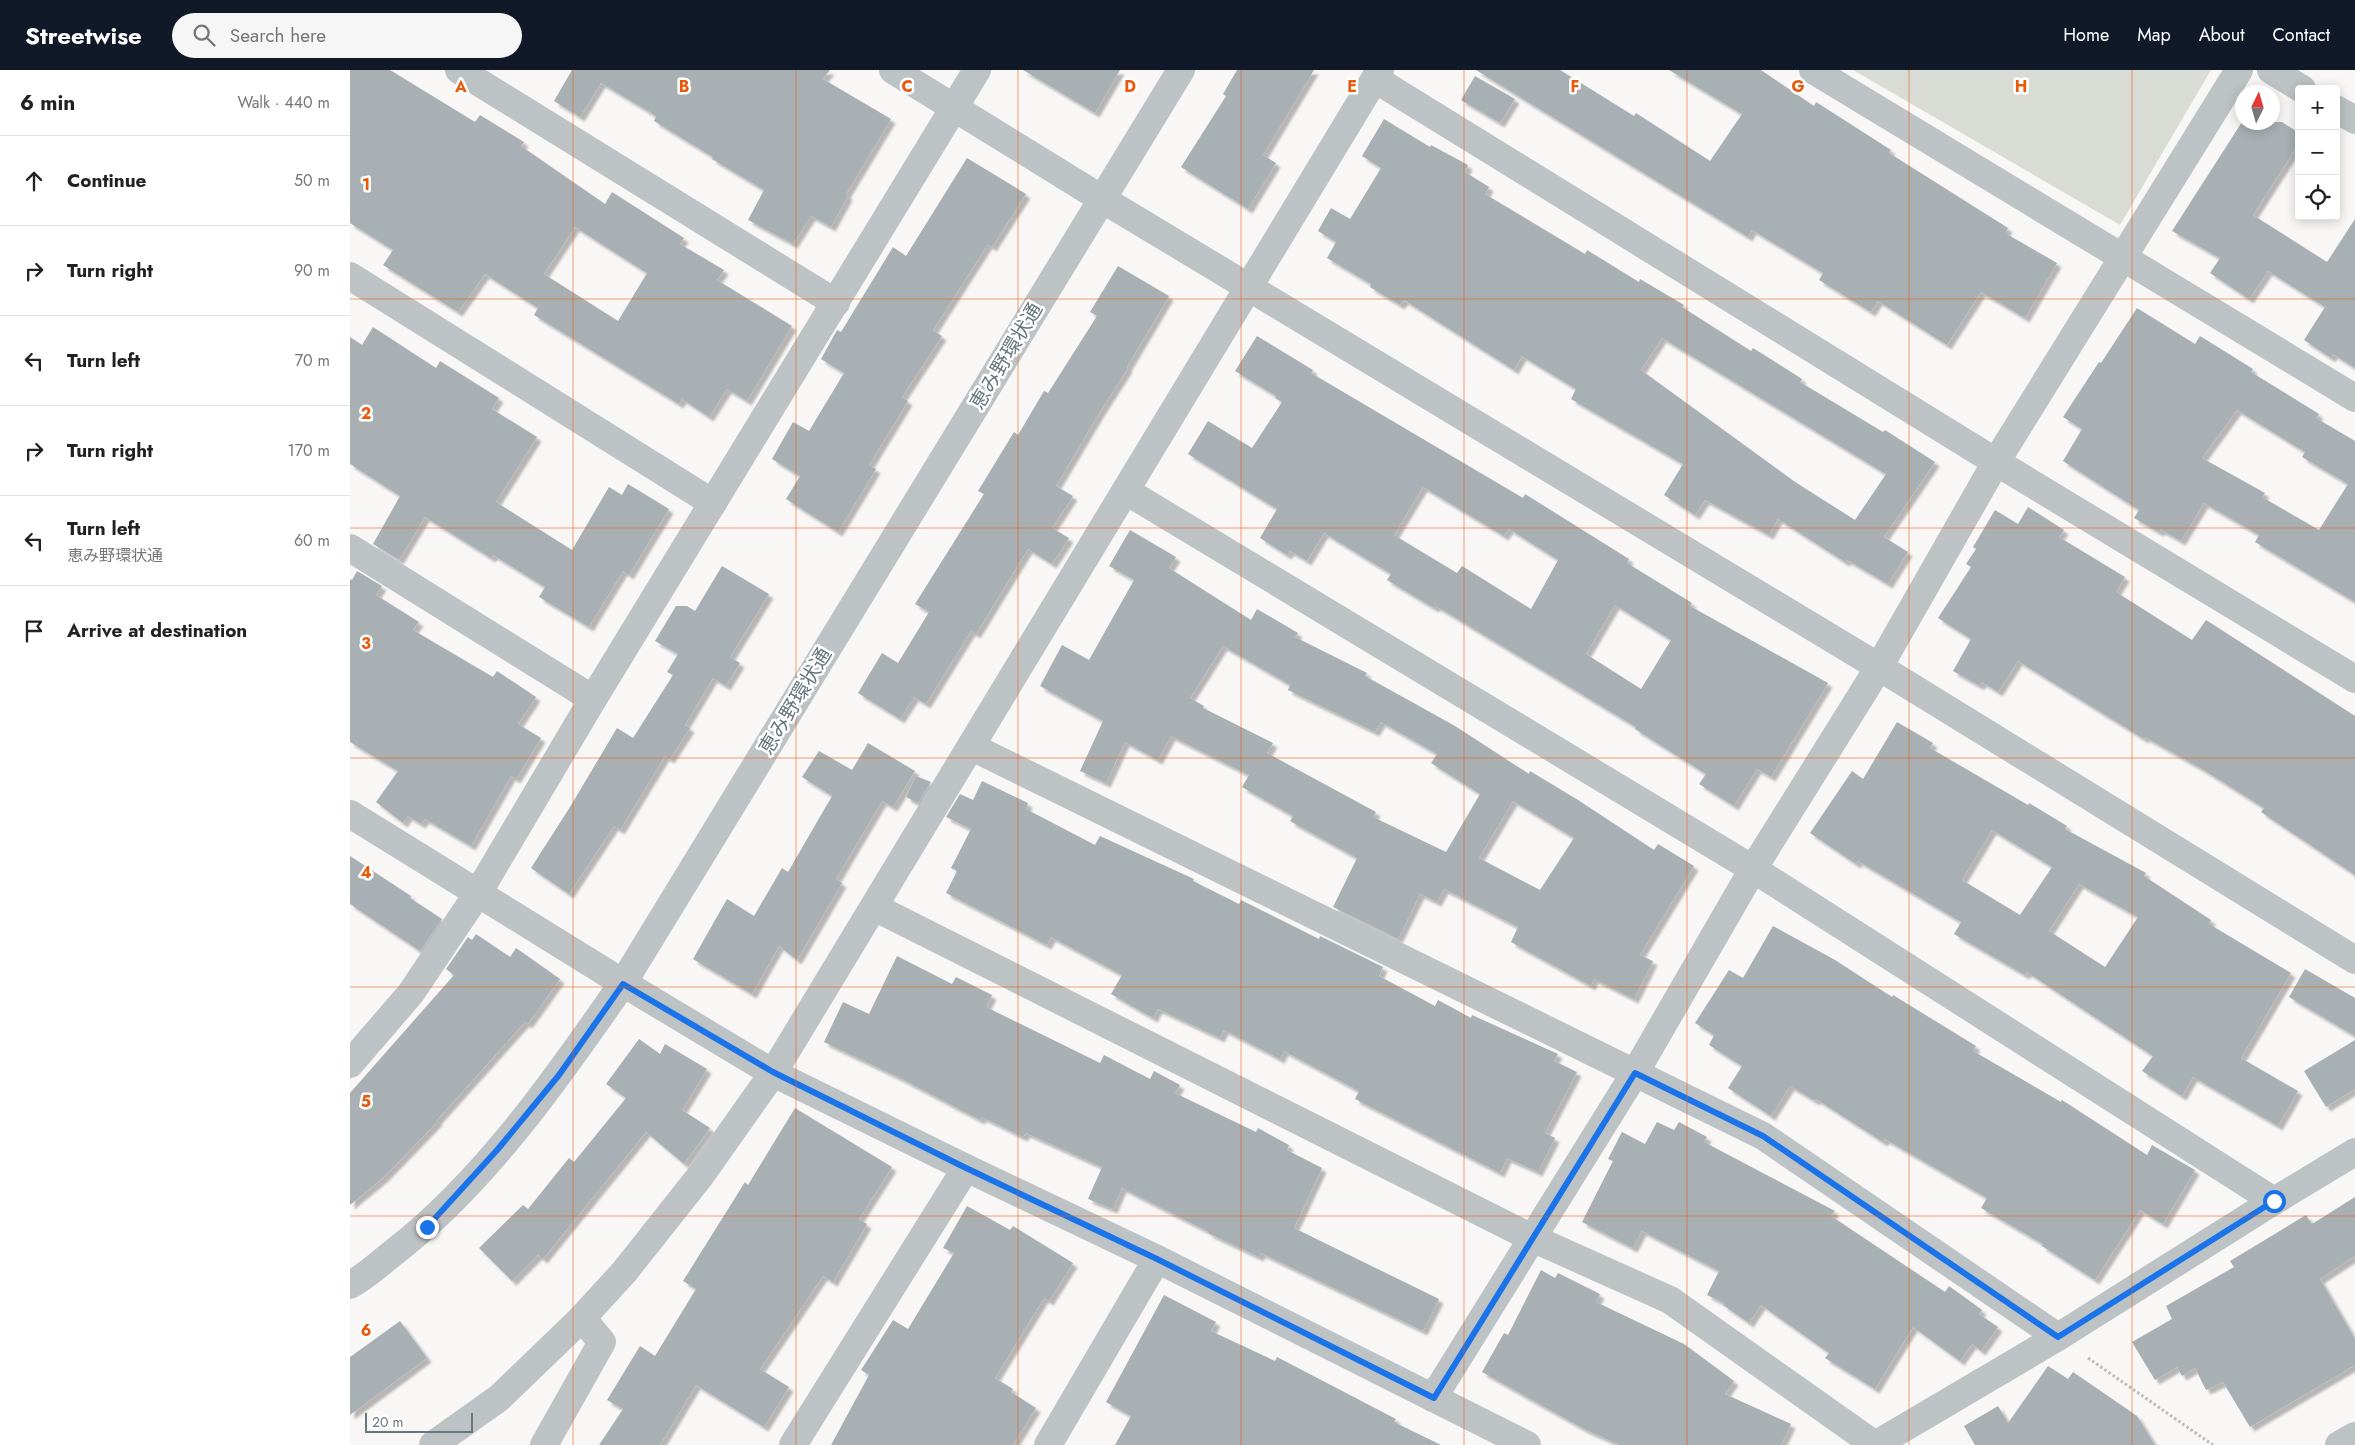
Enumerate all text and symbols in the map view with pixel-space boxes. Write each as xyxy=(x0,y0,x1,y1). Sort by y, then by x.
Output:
search box xyxy=(172,13,522,58)
text: Streetwise xyxy=(25,18,142,53)
icon: search xyxy=(190,21,218,49)
text: Search here xyxy=(230,22,326,49)
text: Home xyxy=(2063,22,2109,48)
text: Map xyxy=(2137,22,2171,48)
text: About xyxy=(2199,22,2244,48)
text: Contact xyxy=(2272,22,2330,48)
text: A xyxy=(454,75,467,98)
text: B xyxy=(679,75,689,98)
text: C xyxy=(901,75,913,98)
text: D xyxy=(1124,75,1136,98)
text: E xyxy=(1347,75,1357,98)
text: F xyxy=(1571,75,1579,98)
text: G xyxy=(1791,75,1805,98)
text: H xyxy=(2015,75,2027,98)
north arrow xyxy=(2235,85,2280,130)
map controls xyxy=(2295,85,2340,220)
button: + xyxy=(2295,85,2340,130)
text: 6 min xyxy=(20,88,75,118)
text: Walk · 440 m xyxy=(237,91,330,114)
button: − xyxy=(2295,130,2340,175)
icon: ahead xyxy=(20,167,48,195)
text: Continue xyxy=(67,167,146,194)
text: 50 m xyxy=(294,169,330,192)
text: 1 xyxy=(362,173,370,196)
button: locate xyxy=(2295,175,2340,220)
icon: right xyxy=(20,257,48,285)
text: Turn right xyxy=(67,257,153,284)
text: 90 m xyxy=(294,259,330,282)
street label: 恵み野環状通 xyxy=(963,297,1050,415)
icon: left xyxy=(20,347,48,375)
text: Turn left xyxy=(67,347,140,374)
text: 70 m xyxy=(295,349,330,372)
text: 2 xyxy=(361,402,371,425)
icon: right xyxy=(20,437,48,465)
text: Turn right xyxy=(67,437,153,464)
text: 170 m xyxy=(288,439,330,462)
text: Turn left xyxy=(67,515,140,542)
icon: left xyxy=(20,527,48,555)
text: 60 m xyxy=(294,529,330,552)
text: 恵み野環状通 xyxy=(67,544,163,567)
icon: arrive xyxy=(20,617,48,645)
text: Arrive at destination xyxy=(67,617,247,644)
text: 3 xyxy=(361,632,371,655)
street label: 恵み野環状通 xyxy=(752,642,839,760)
text: 4 xyxy=(360,861,372,884)
text: 5 xyxy=(361,1090,371,1113)
route start xyxy=(2263,1190,2286,1213)
route end xyxy=(416,1216,439,1239)
text: 6 xyxy=(361,1319,371,1342)
scale bar xyxy=(365,1410,472,1433)
text: 20 m xyxy=(372,1412,404,1432)

